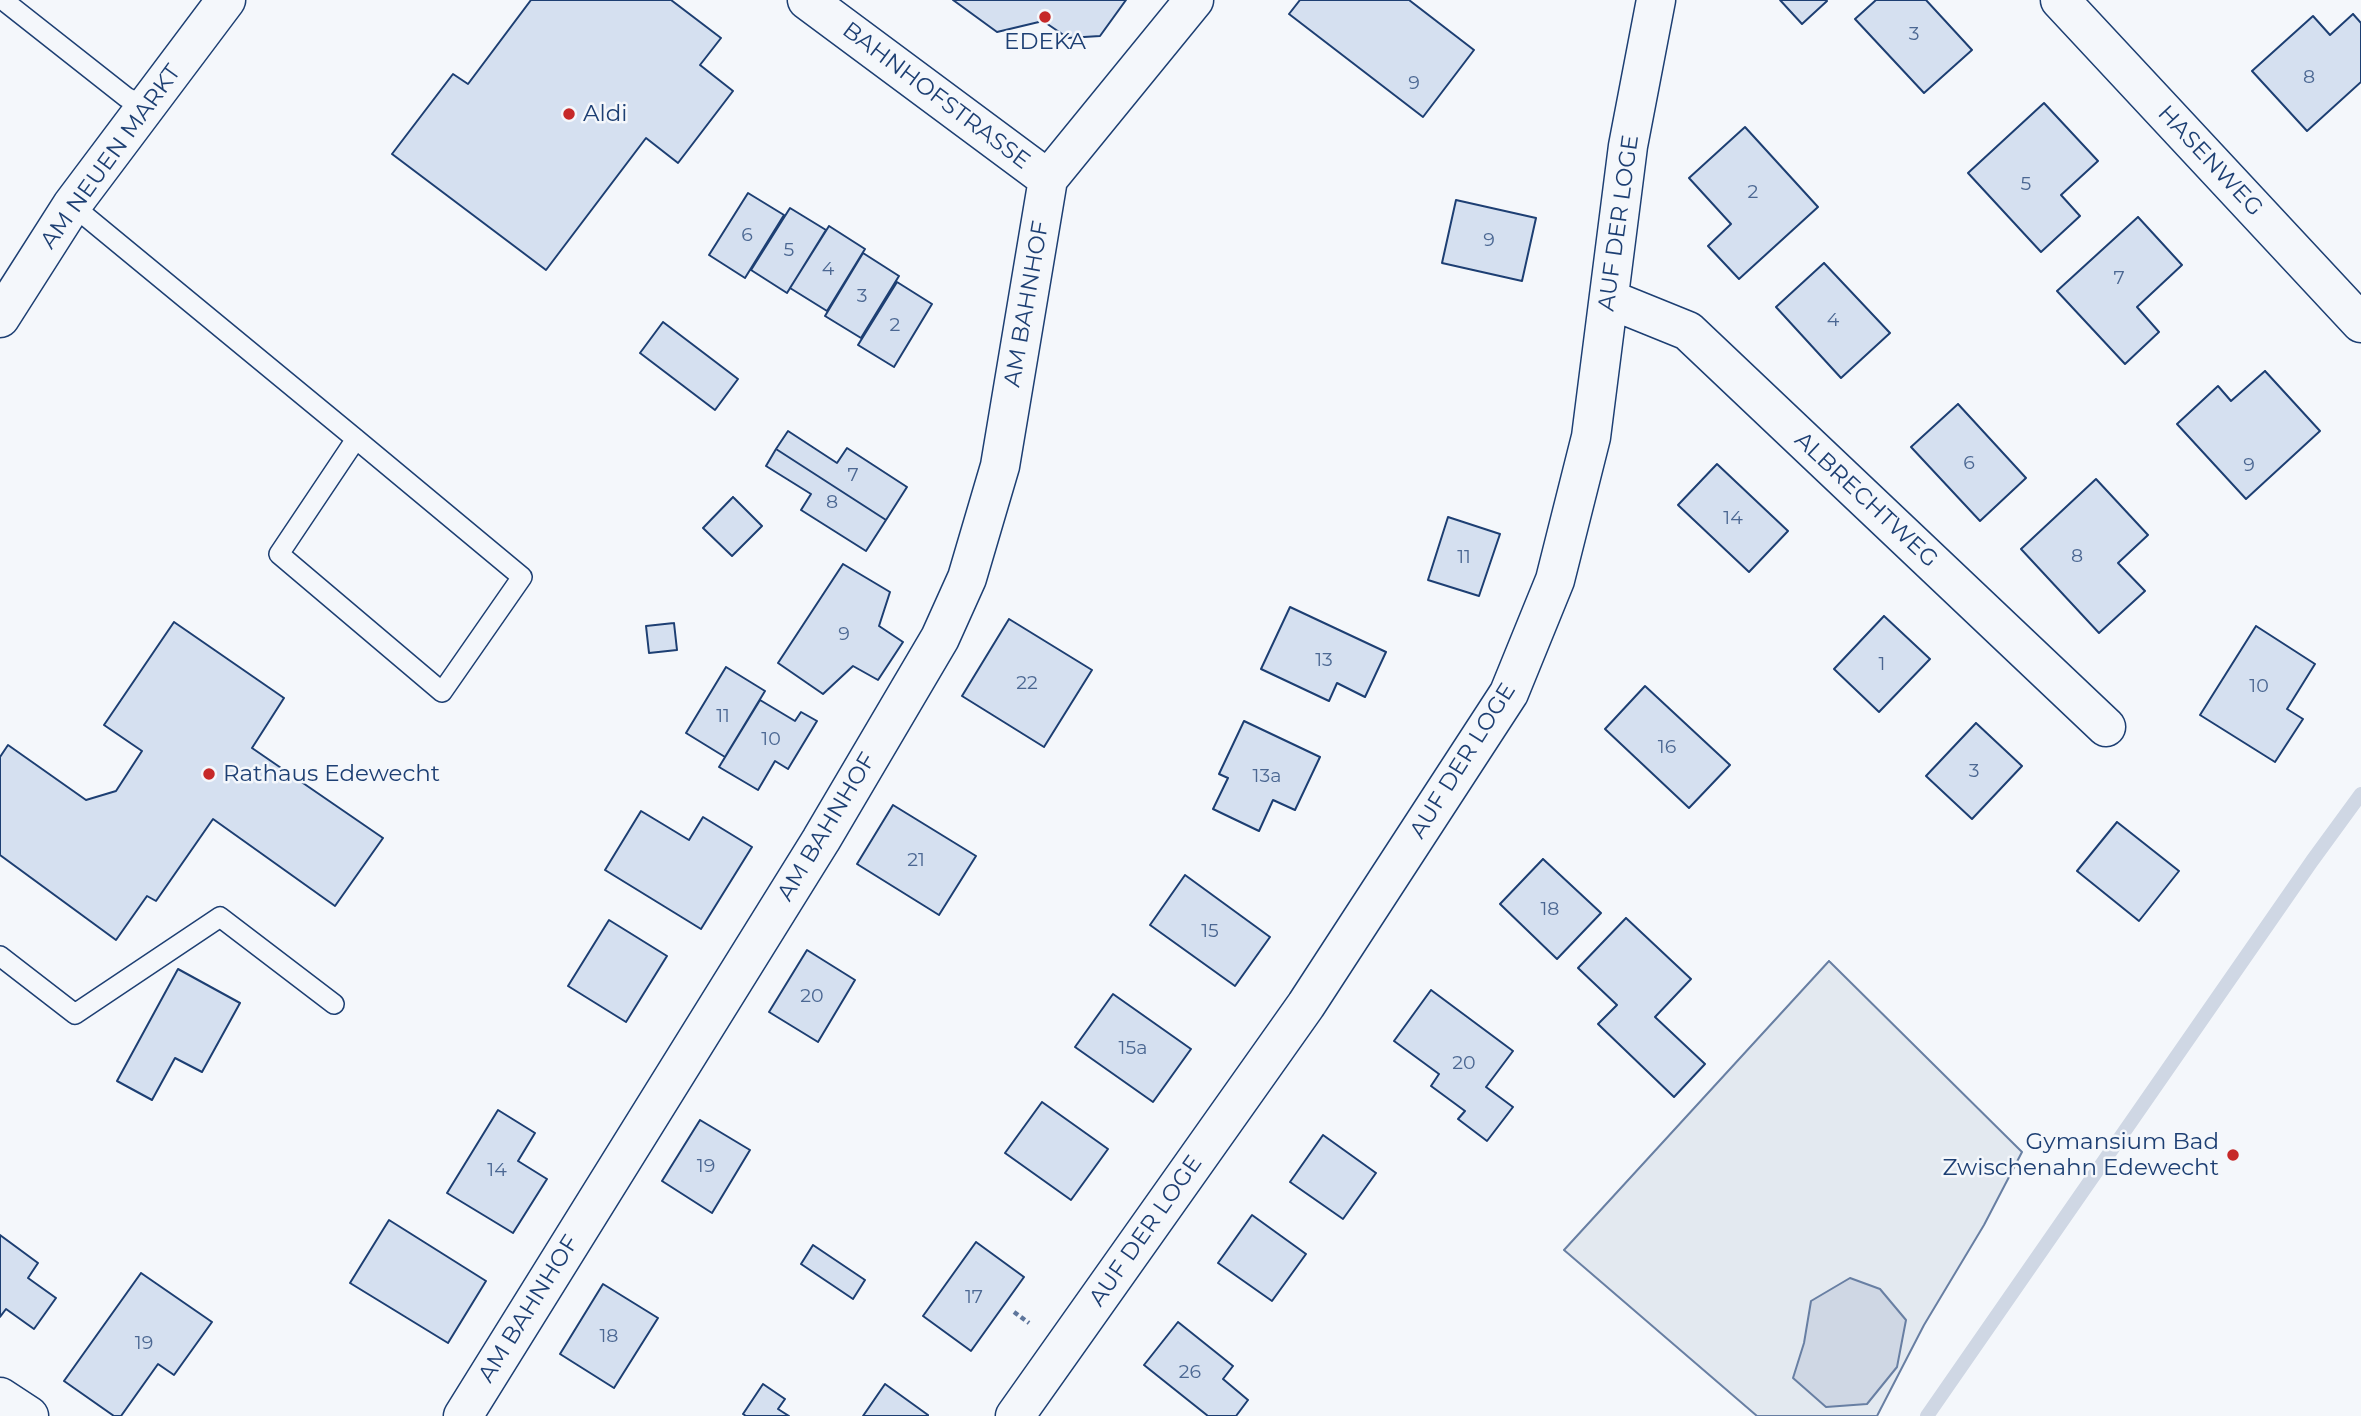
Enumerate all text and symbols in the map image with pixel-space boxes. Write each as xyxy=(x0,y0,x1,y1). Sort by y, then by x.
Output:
marker: EDEKA xyxy=(1037,9,1053,25)
street label: BAHNHOFSTRASSE xyxy=(837,17,1035,175)
house number: 3 xyxy=(1909,23,1919,45)
place label: EDEKA xyxy=(1004,28,1086,56)
street label: AM NEUEN MARKT xyxy=(35,60,187,254)
house number: 8 xyxy=(2303,66,2315,88)
house number: 9 xyxy=(1408,72,1420,94)
place label: Aldi xyxy=(583,100,627,128)
street label: HASENWEG xyxy=(2152,100,2268,222)
marker: Aldi xyxy=(561,106,577,122)
street label: AUF DER LOGE xyxy=(1593,133,1645,313)
house number: 5 xyxy=(2021,173,2031,195)
house number: 2 xyxy=(1748,181,1758,203)
street label: AM BAHNHOF xyxy=(999,219,1055,389)
house number: 6 xyxy=(741,224,753,246)
house number: 9 xyxy=(1483,229,1495,251)
house number: 5 xyxy=(784,239,794,261)
house number: 4 xyxy=(822,258,834,280)
house number: 7 xyxy=(2113,267,2125,289)
house number: 3 xyxy=(857,285,867,307)
house number: 4 xyxy=(1827,309,1839,331)
house number: 2 xyxy=(890,314,900,336)
street label: ALBRECHTWEG xyxy=(1789,427,1943,573)
house number: 6 xyxy=(1963,452,1975,474)
house number: 9 xyxy=(2243,454,2255,476)
house number: 7 xyxy=(847,464,859,486)
house number: 8 xyxy=(826,491,838,513)
house number: 14 xyxy=(1723,507,1743,529)
house number: 8 xyxy=(2071,545,2083,567)
house number: 11 xyxy=(1457,546,1471,568)
house number: 9 xyxy=(838,623,850,645)
house number: 13 xyxy=(1315,649,1333,671)
house number: 1 xyxy=(1879,653,1885,675)
house number: 22 xyxy=(1016,672,1038,694)
house number: 10 xyxy=(2249,675,2269,697)
street label: AUF DER LOGE xyxy=(1404,678,1522,844)
house number: 11 xyxy=(716,705,730,727)
house number: 10 xyxy=(761,728,781,750)
house number: 16 xyxy=(1658,736,1676,758)
street label: AM BAHNHOF xyxy=(772,748,882,906)
place label: Rathaus Edewecht xyxy=(223,760,440,788)
house number: 3 xyxy=(1969,760,1979,782)
house number: 13a xyxy=(1253,765,1281,787)
marker: Rathaus Edewecht xyxy=(201,766,217,782)
house number: 21 xyxy=(907,849,925,871)
house number: 18 xyxy=(1541,898,1559,920)
house number: 15 xyxy=(1201,920,1219,942)
house number: 20 xyxy=(800,985,824,1007)
house number: 15a xyxy=(1119,1037,1147,1059)
house number: 20 xyxy=(1452,1052,1476,1074)
place label: Gymansium Bad Zwischenahn Edewecht xyxy=(1942,1128,2219,1182)
marker: Gymansium Bad Zwischenahn Edewecht xyxy=(2225,1147,2241,1163)
street label: AUF DER LOGE xyxy=(1084,1150,1208,1312)
house number: 19 xyxy=(697,1155,715,1177)
house number: 14 xyxy=(487,1159,507,1181)
street label: AM BAHNHOF xyxy=(473,1230,585,1388)
house number: 17 xyxy=(965,1286,983,1308)
house number: 18 xyxy=(600,1325,618,1347)
house number: 19 xyxy=(135,1332,153,1354)
house number: 26 xyxy=(1179,1361,1201,1383)

